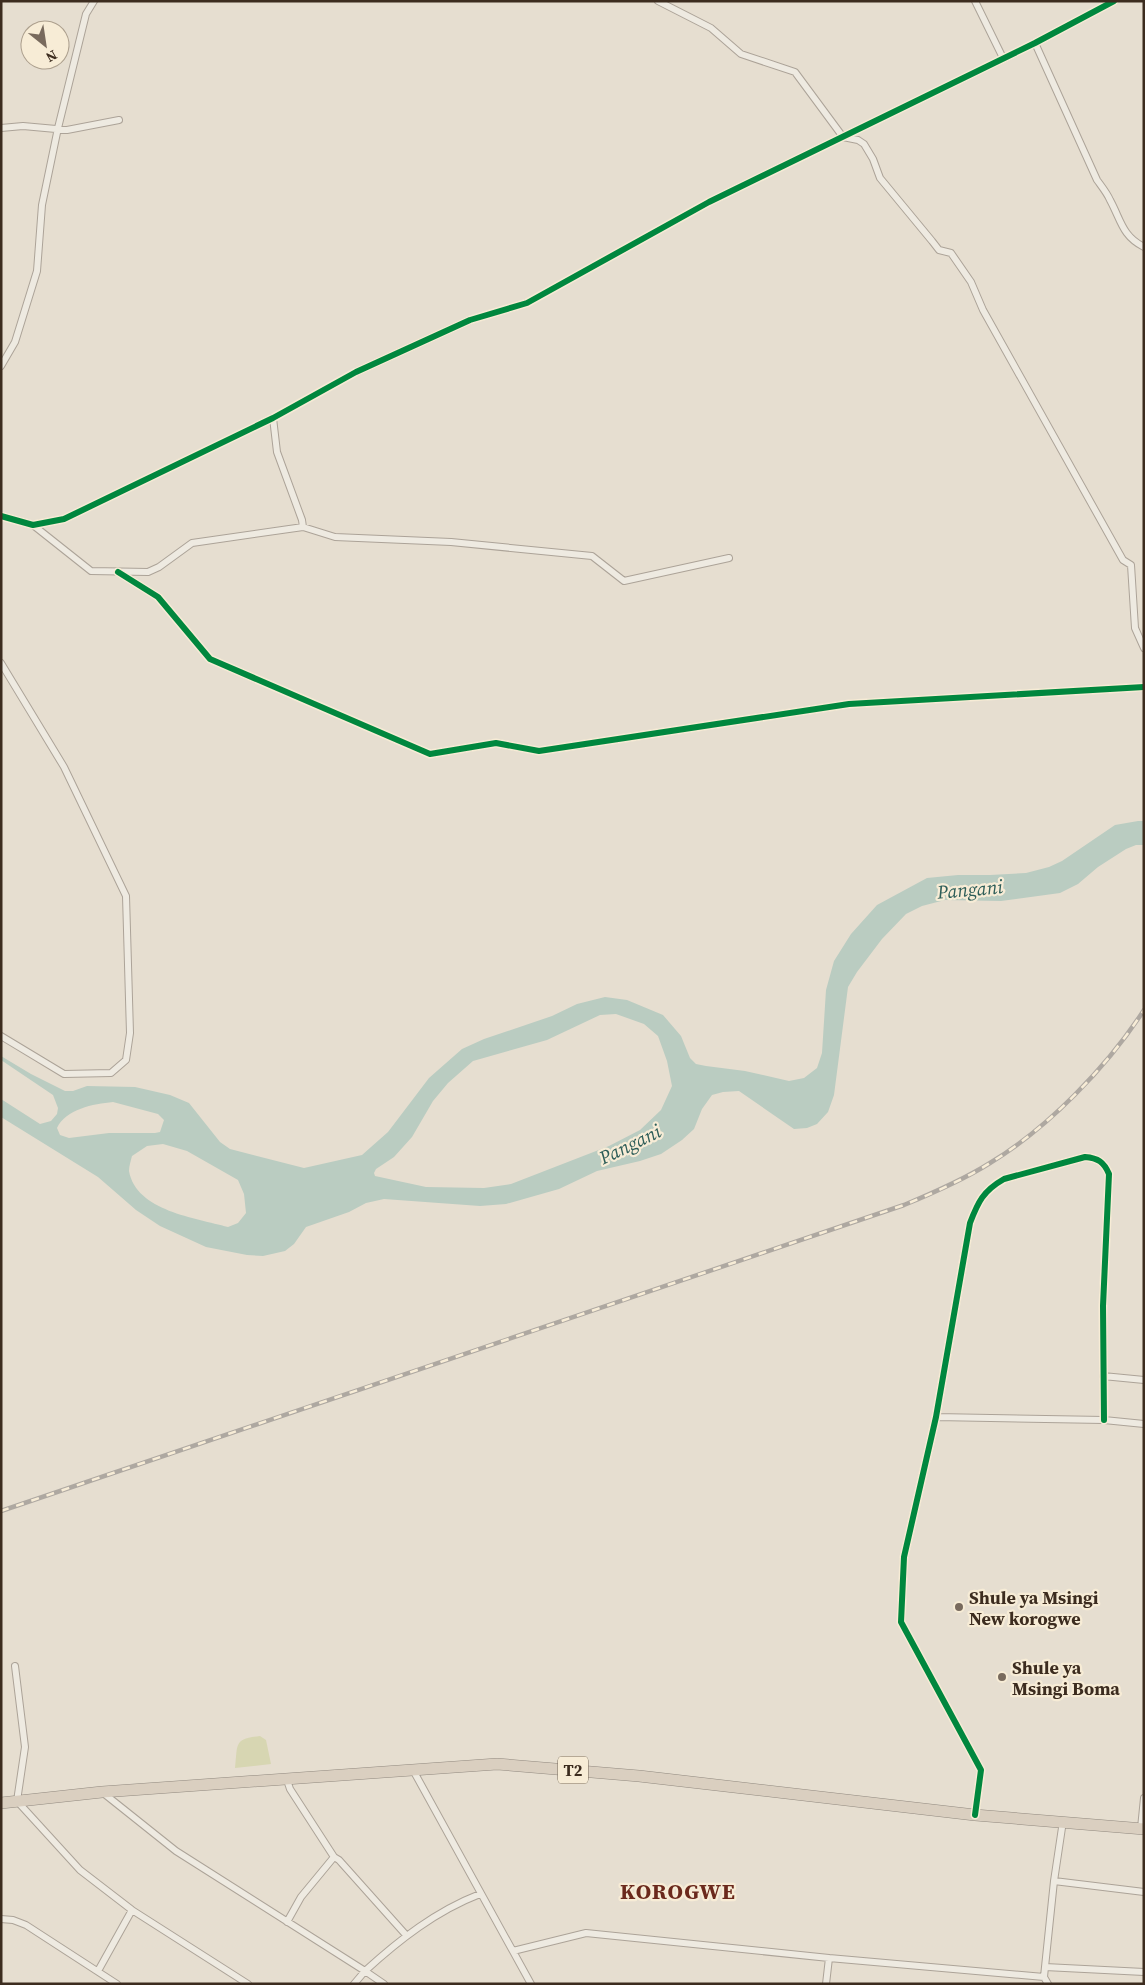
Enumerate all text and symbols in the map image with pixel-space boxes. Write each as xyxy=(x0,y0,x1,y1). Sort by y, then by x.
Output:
north arrow xyxy=(20,20,70,70)
text: N xyxy=(42,45,61,67)
water label: Pangani xyxy=(935,873,1004,905)
water label: Pangani xyxy=(594,1118,666,1171)
place label: Shule ya Msingi New korogwe xyxy=(969,1585,1099,1631)
marker: Shule ya Msingi New korogwe xyxy=(953,1601,965,1613)
place label: Shule ya Msingi Boma xyxy=(1012,1655,1120,1701)
marker: Shule ya Msingi Boma xyxy=(996,1671,1008,1683)
road number: T2 xyxy=(558,1756,588,1784)
district label: KOROGWE xyxy=(620,1876,736,1906)

